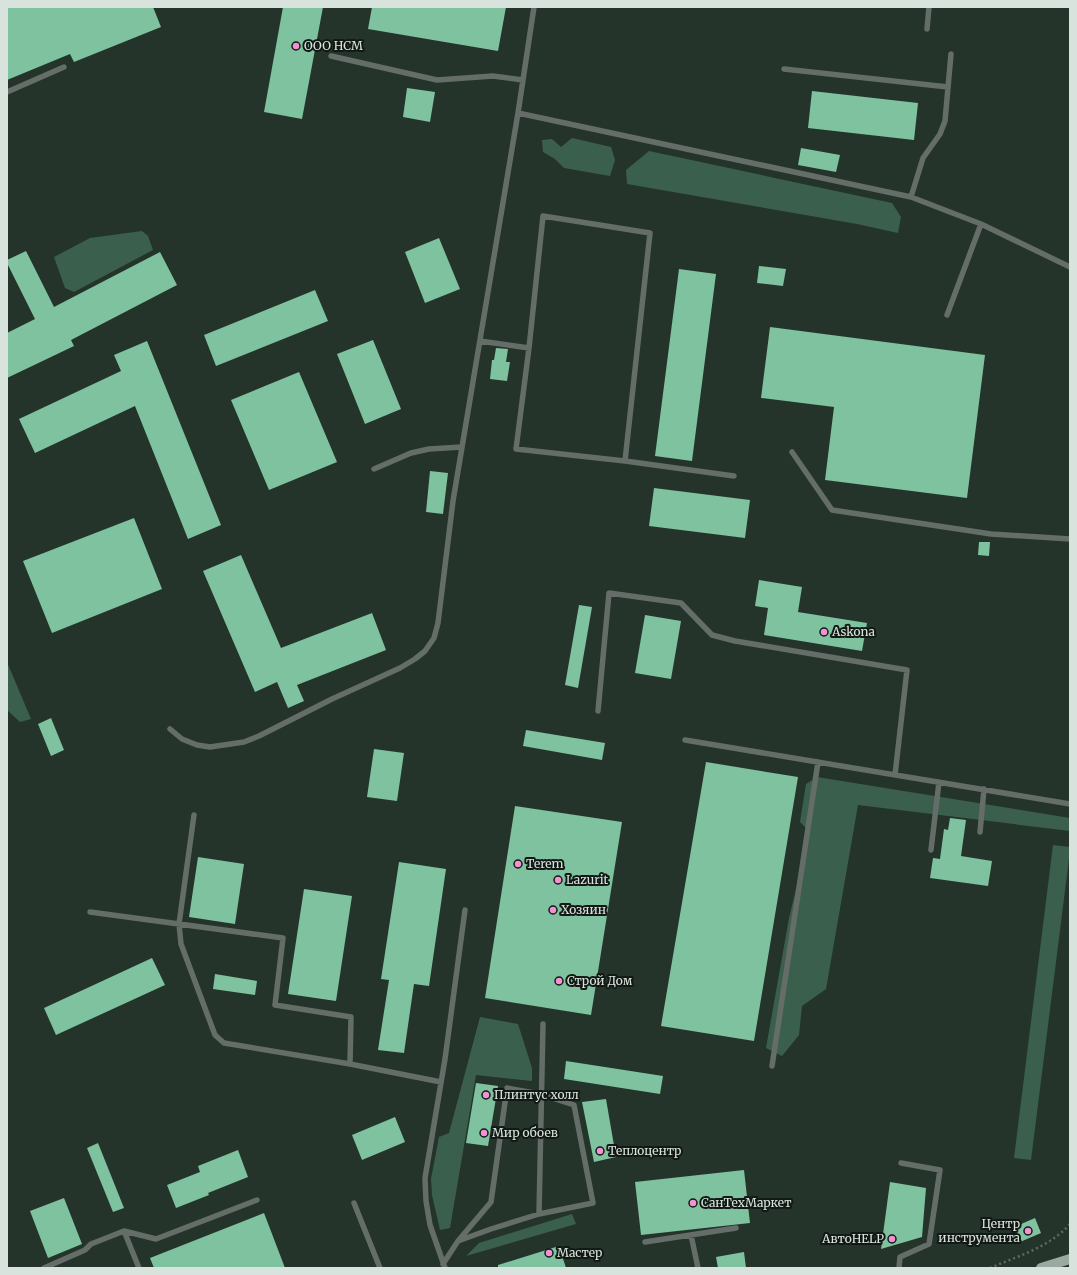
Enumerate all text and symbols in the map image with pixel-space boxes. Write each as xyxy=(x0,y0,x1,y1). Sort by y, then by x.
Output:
place label: ООО НСМ xyxy=(304,38,363,53)
marker: ООО НСМ xyxy=(291,41,301,51)
place label: Askona xyxy=(831,624,876,639)
marker: Askona xyxy=(819,627,829,637)
place label: Terem xyxy=(526,856,564,871)
marker: Terem xyxy=(513,859,523,869)
place label: Lazurit xyxy=(566,872,608,887)
marker: Lazurit xyxy=(553,875,563,885)
place label: Хозяин xyxy=(561,902,606,917)
marker: Хозяин xyxy=(548,905,558,915)
place label: Строй Дом xyxy=(567,973,633,988)
marker: Строй Дом xyxy=(554,976,564,986)
place label: Плинтус холл xyxy=(494,1087,579,1102)
marker: Плинтус холл xyxy=(481,1090,491,1100)
place label: Мир обоев xyxy=(492,1125,558,1140)
marker: Мир обоев xyxy=(479,1128,489,1138)
place label: Теплоцентр xyxy=(608,1143,681,1158)
marker: Теплоцентр xyxy=(595,1146,605,1156)
place label: СанТехМаркет xyxy=(701,1195,792,1210)
marker: СанТехМаркет xyxy=(688,1198,698,1208)
place label: Центр инструмента xyxy=(938,1216,1021,1245)
marker: Центр инструмента xyxy=(1023,1226,1033,1236)
place label: АвтоHELP xyxy=(821,1231,884,1246)
marker: АвтоHELP xyxy=(887,1234,897,1244)
place label: Мастер xyxy=(557,1245,602,1260)
marker: Мастер xyxy=(544,1248,554,1258)

